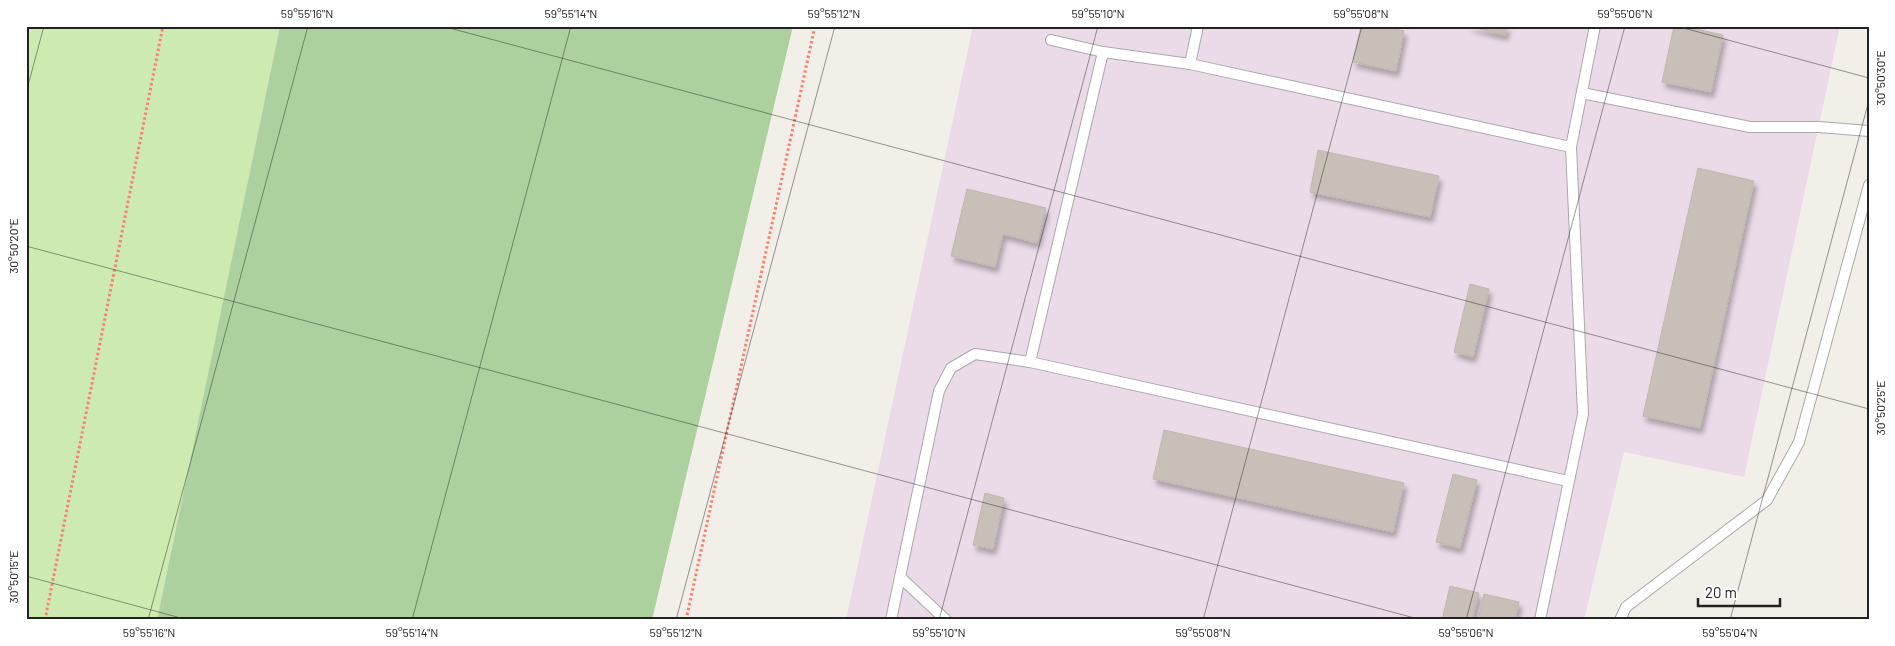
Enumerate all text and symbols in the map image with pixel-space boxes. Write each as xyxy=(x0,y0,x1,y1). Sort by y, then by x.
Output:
text: 59°55'16"N xyxy=(281,6,333,20)
text: 59°55'14"N xyxy=(545,6,597,20)
text: 59°55'12"N xyxy=(808,6,860,20)
text: 59°55'10"N xyxy=(1071,6,1125,20)
text: 59°55'08"N xyxy=(1333,6,1389,20)
text: 59°55'06"N xyxy=(1597,6,1653,20)
text: 30°50'30"E xyxy=(1873,50,1887,106)
text: 30°50'20"E xyxy=(6,218,20,274)
text: 30°50'25"E xyxy=(1873,380,1887,436)
text: 30°50'15"E xyxy=(6,551,20,603)
scale bar xyxy=(1698,576,1780,608)
text: 20 m xyxy=(1705,583,1737,601)
text: 59°55'16"N xyxy=(123,625,175,639)
text: 59°55'14"N xyxy=(386,625,438,639)
text: 59°55'12"N xyxy=(650,625,702,639)
text: 59°55'10"N xyxy=(912,625,966,639)
text: 59°55'08"N xyxy=(1175,625,1231,639)
text: 59°55'06"N xyxy=(1438,625,1494,639)
text: 59°55'04"N xyxy=(1702,625,1758,639)

